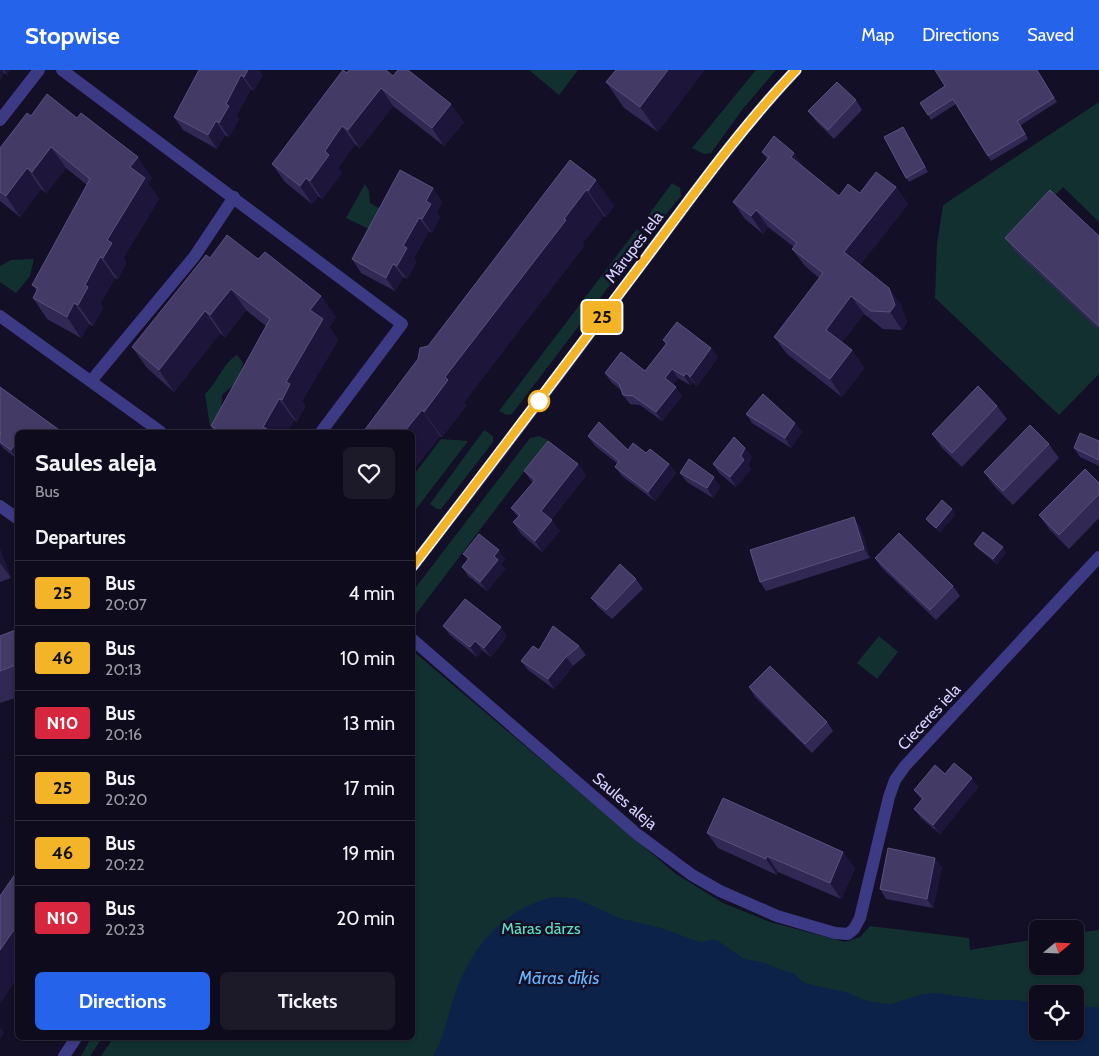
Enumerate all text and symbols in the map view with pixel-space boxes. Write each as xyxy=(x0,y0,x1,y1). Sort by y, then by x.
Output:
text: Stopwise xyxy=(25,21,120,50)
text: Map xyxy=(861,24,894,46)
text: Directions xyxy=(922,24,999,46)
text: Saved xyxy=(1027,24,1074,46)
street label: Mārupes iela xyxy=(601,207,667,286)
line badge: 25 xyxy=(580,301,624,333)
text: 25 xyxy=(592,306,612,328)
unlabelled marker xyxy=(528,390,550,412)
button: heart xyxy=(343,447,395,499)
text: Saules aleja xyxy=(35,448,156,477)
text: Bus xyxy=(35,482,59,501)
text: Departures xyxy=(35,526,126,549)
text: Bus xyxy=(105,572,135,595)
text: 25 xyxy=(53,582,72,604)
text: 4 min xyxy=(348,582,395,605)
text: 20:07 xyxy=(105,595,147,614)
text: Bus xyxy=(105,637,135,660)
text: 46 xyxy=(52,647,73,669)
text: 10 min xyxy=(340,647,395,670)
text: 20:13 xyxy=(105,660,142,679)
street label: Cieceres iela xyxy=(894,680,965,754)
text: Bus xyxy=(105,702,135,725)
text: N10 xyxy=(46,712,79,734)
text: 13 min xyxy=(343,712,395,735)
text: 20:16 xyxy=(105,725,142,744)
text: Bus xyxy=(105,767,135,790)
street label: Saules aleja xyxy=(589,769,661,834)
text: 25 xyxy=(53,777,72,799)
text: 17 min xyxy=(344,777,395,800)
text: 20:20 xyxy=(105,790,147,809)
text: Bus xyxy=(105,832,135,855)
text: 46 xyxy=(52,842,73,864)
text: 19 min xyxy=(342,842,395,865)
text: 20:22 xyxy=(105,855,145,874)
text: Bus xyxy=(105,897,135,920)
text: N10 xyxy=(46,907,79,929)
text: 20 min xyxy=(336,907,395,930)
park label: Māras dārzs xyxy=(501,919,581,938)
text: 20:23 xyxy=(105,920,145,939)
north arrow xyxy=(1029,920,1084,975)
map controls xyxy=(1029,920,1084,1040)
water label: Māras dīķis xyxy=(518,967,599,989)
button: Directions xyxy=(35,972,210,1030)
button: Tickets xyxy=(220,972,395,1030)
button: locate xyxy=(1029,985,1084,1040)

